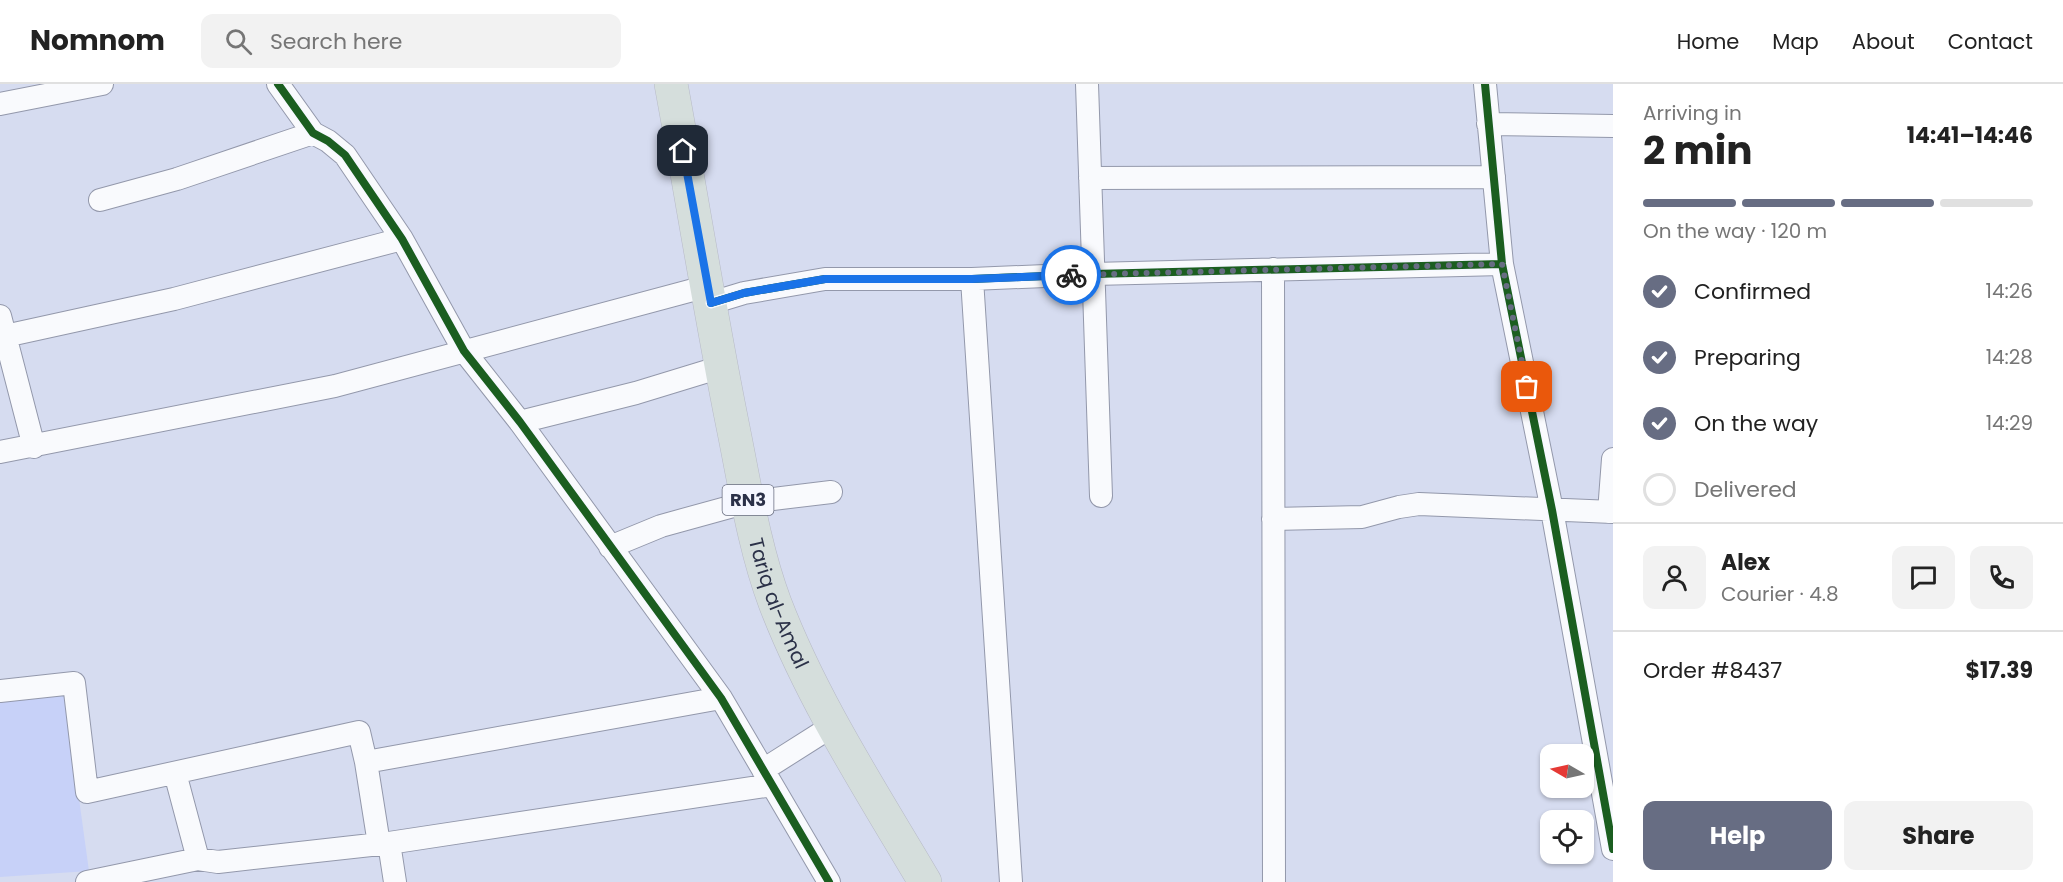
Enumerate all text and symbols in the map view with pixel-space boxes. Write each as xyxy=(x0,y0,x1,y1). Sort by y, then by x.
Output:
search box xyxy=(201,14,621,68)
text: Nomnom xyxy=(30,21,165,60)
icon: search xyxy=(222,25,255,58)
text: Search here xyxy=(270,26,402,57)
text: Home xyxy=(1677,27,1739,56)
text: Map xyxy=(1772,27,1819,56)
text: About xyxy=(1852,27,1915,56)
text: Contact xyxy=(1948,27,2033,56)
text: Arriving in xyxy=(1643,99,1742,127)
text: 14:41–14:46 xyxy=(1907,120,2033,151)
text: 2 min xyxy=(1643,123,1753,178)
pin xyxy=(657,125,708,176)
icon: home xyxy=(666,134,699,167)
text: On the way · 120 m xyxy=(1643,217,1827,245)
courier xyxy=(1041,245,1101,305)
icon: bike xyxy=(1055,259,1088,292)
icon: check xyxy=(1643,275,1676,308)
text: Confirmed xyxy=(1694,276,1811,307)
text: 14:26 xyxy=(1986,277,2033,305)
icon: check xyxy=(1643,341,1676,374)
text: Preparing xyxy=(1694,342,1801,373)
text: 14:28 xyxy=(1986,343,2033,371)
pin xyxy=(1501,361,1552,412)
icon: bag xyxy=(1510,370,1543,403)
icon: check xyxy=(1643,407,1676,440)
text: On the way xyxy=(1694,408,1818,439)
text: 14:29 xyxy=(1986,409,2033,437)
text: Delivered xyxy=(1694,474,1797,505)
road number: RN3 xyxy=(722,485,774,515)
street label: Tariq al-Amal xyxy=(742,535,816,673)
button: person xyxy=(1643,546,1706,609)
button: chat xyxy=(1892,546,1955,609)
button: phone xyxy=(1970,546,2033,609)
text: Alex xyxy=(1721,547,1770,578)
text: Courier · 4.8 xyxy=(1721,580,1839,608)
text: Order #8437 xyxy=(1643,655,1782,686)
text: $17.39 xyxy=(1965,655,2033,686)
north arrow xyxy=(1540,744,1594,798)
map controls xyxy=(1540,744,1594,864)
button: Help xyxy=(1643,801,1832,870)
button: Share xyxy=(1844,801,2033,870)
button: locate xyxy=(1540,810,1594,864)

